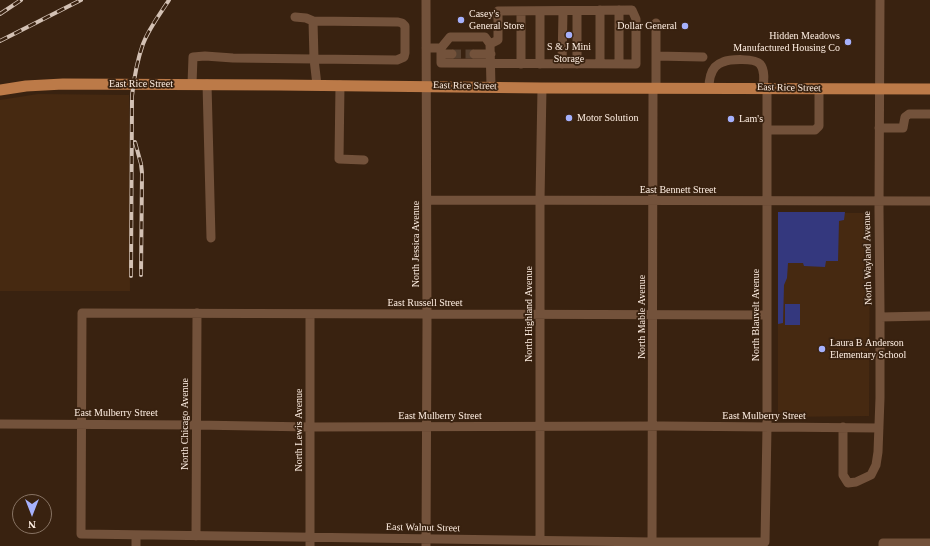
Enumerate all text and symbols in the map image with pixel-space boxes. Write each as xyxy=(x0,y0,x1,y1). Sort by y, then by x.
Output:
place label: Casey's General Store xyxy=(469,8,524,32)
marker: Casey's General Store xyxy=(456,15,466,25)
place label: Dollar General xyxy=(617,20,677,32)
marker: Dollar General xyxy=(680,21,690,31)
marker: S & J Mini Storage xyxy=(564,30,574,40)
place label: Hidden Meadows Manufactured Housing Co xyxy=(733,30,840,54)
marker: Hidden Meadows Manufactured Housing Co xyxy=(843,37,853,47)
place label: S & J Mini Storage xyxy=(547,41,591,64)
street label: East Rice Street xyxy=(109,78,173,90)
street label: East Rice Street xyxy=(433,79,497,93)
street label: East Rice Street xyxy=(757,81,821,95)
place label: Motor Solution xyxy=(577,112,638,124)
marker: Motor Solution xyxy=(564,113,574,123)
place label: Lam's xyxy=(739,113,763,125)
marker: Lam's xyxy=(726,114,736,124)
street label: East Bennett Street xyxy=(640,184,716,196)
street label: North Jessica Avenue xyxy=(410,201,422,287)
street label: North Wayland Avenue xyxy=(861,211,875,305)
street label: North Highland Avenue xyxy=(523,266,535,362)
street label: North Blauvelt Avenue xyxy=(750,269,762,361)
street label: North Mable Avenue xyxy=(636,275,648,359)
street label: East Russell Street xyxy=(388,297,462,309)
place label: Laura B Anderson Elementary School xyxy=(830,337,906,360)
marker: Laura B Anderson Elementary School xyxy=(817,344,827,354)
street label: North Chicago Avenue xyxy=(179,378,191,470)
street label: North Lewis Avenue xyxy=(293,388,305,472)
street label: East Mulberry Street xyxy=(74,407,158,419)
street label: East Mulberry Street xyxy=(398,410,482,422)
street label: East Mulberry Street xyxy=(722,410,806,422)
north arrow xyxy=(12,494,52,534)
text: N xyxy=(28,519,36,531)
street label: East Walnut Street xyxy=(386,521,460,535)

